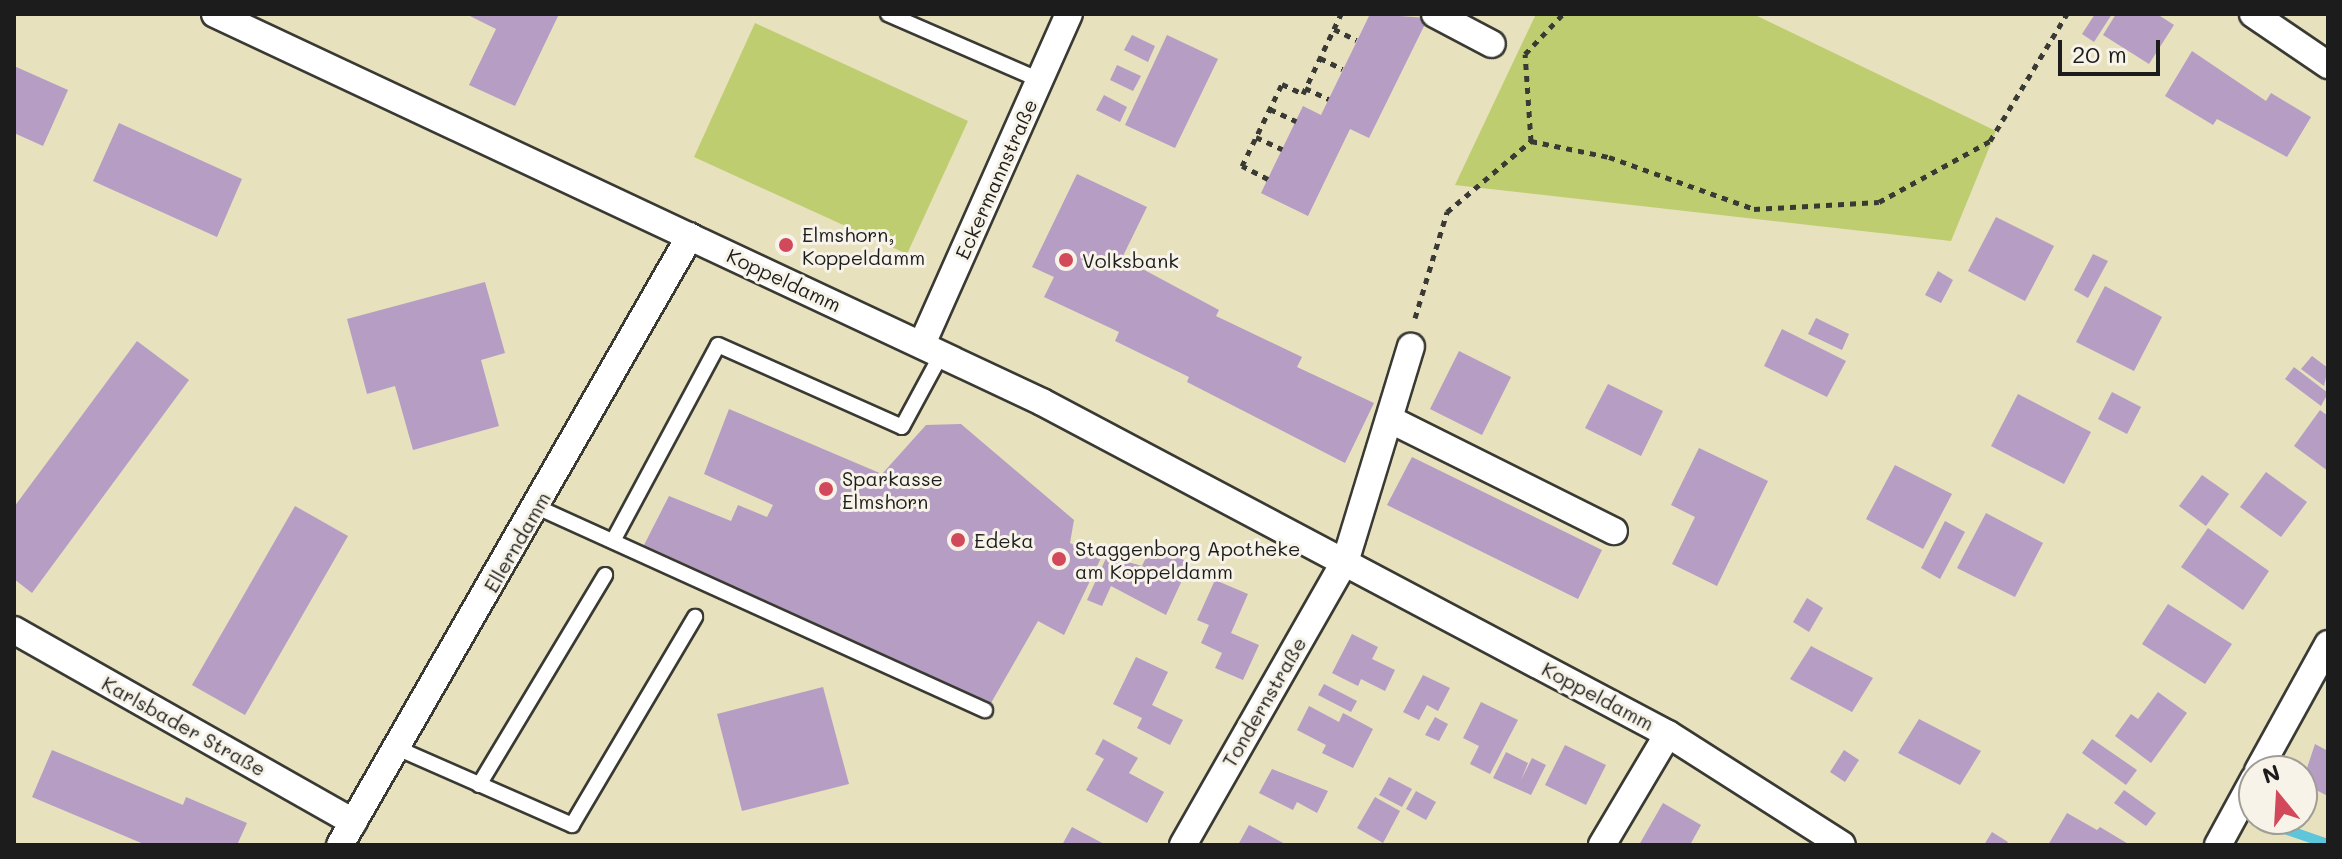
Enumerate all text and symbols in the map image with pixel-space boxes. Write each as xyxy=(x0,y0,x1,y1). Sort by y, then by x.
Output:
scale bar xyxy=(2062,24,2164,74)
text: 20 m xyxy=(2072,38,2127,69)
street label: Eckermannstraße xyxy=(950,95,1042,263)
place label: Elmshorn, Koppeldamm xyxy=(802,222,925,269)
marker: Elmshorn, Koppeldamm xyxy=(777,236,795,254)
street label: Koppeldamm xyxy=(723,243,845,317)
place label: Volksbank xyxy=(1082,248,1179,272)
marker: Volksbank xyxy=(1057,251,1075,269)
place label: Sparkasse Elmshorn xyxy=(842,466,943,513)
marker: Sparkasse Elmshorn xyxy=(817,480,835,498)
street label: Ellerndamm xyxy=(479,487,555,597)
place label: Edeka xyxy=(974,528,1034,552)
marker: Edeka xyxy=(949,531,967,549)
place label: Staggenborg Apotheke am Koppeldamm xyxy=(1075,536,1300,583)
marker: Staggenborg Apotheke am Koppeldamm xyxy=(1050,550,1068,568)
street label: Tondernstraße xyxy=(1217,633,1311,771)
street label: Koppeldamm xyxy=(1538,657,1658,735)
street label: Karlsbader Straße xyxy=(98,671,270,781)
north arrow xyxy=(2238,755,2318,835)
text: N xyxy=(2259,757,2283,790)

